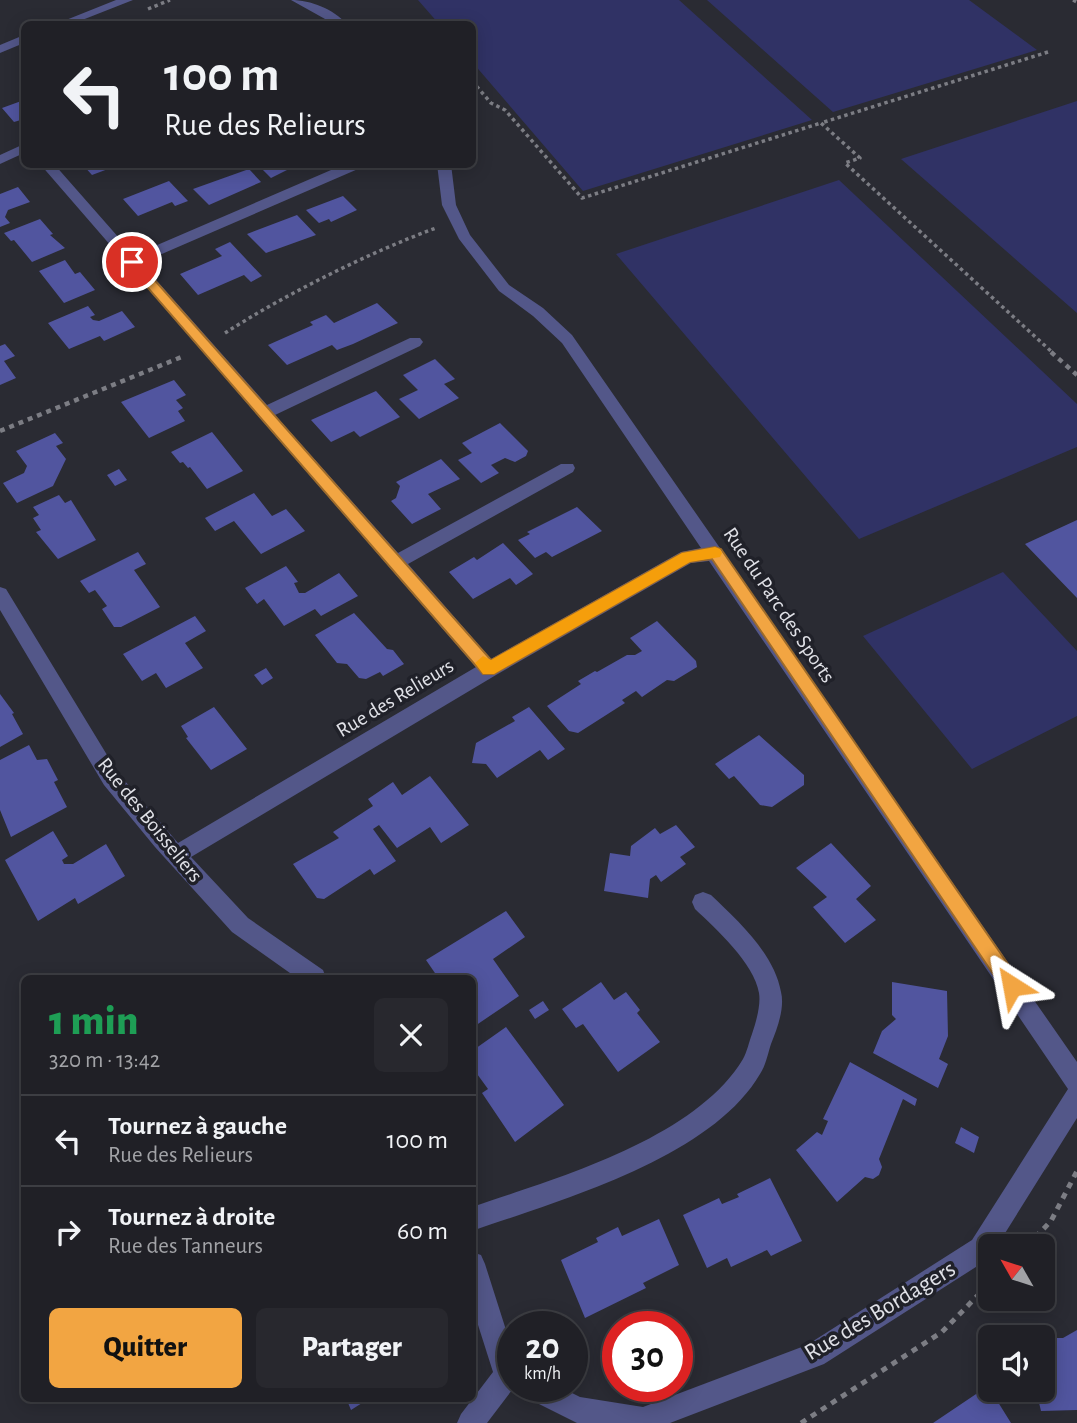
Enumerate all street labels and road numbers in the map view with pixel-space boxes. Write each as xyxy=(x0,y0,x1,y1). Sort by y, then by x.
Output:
street label: Rue du Parc des Sports xyxy=(719,524,839,686)
street label: Rue des Relieurs xyxy=(333,655,457,741)
street label: Rue des Boisseliers xyxy=(94,754,206,886)
street label: Rue des Bordagers xyxy=(800,1257,960,1365)

